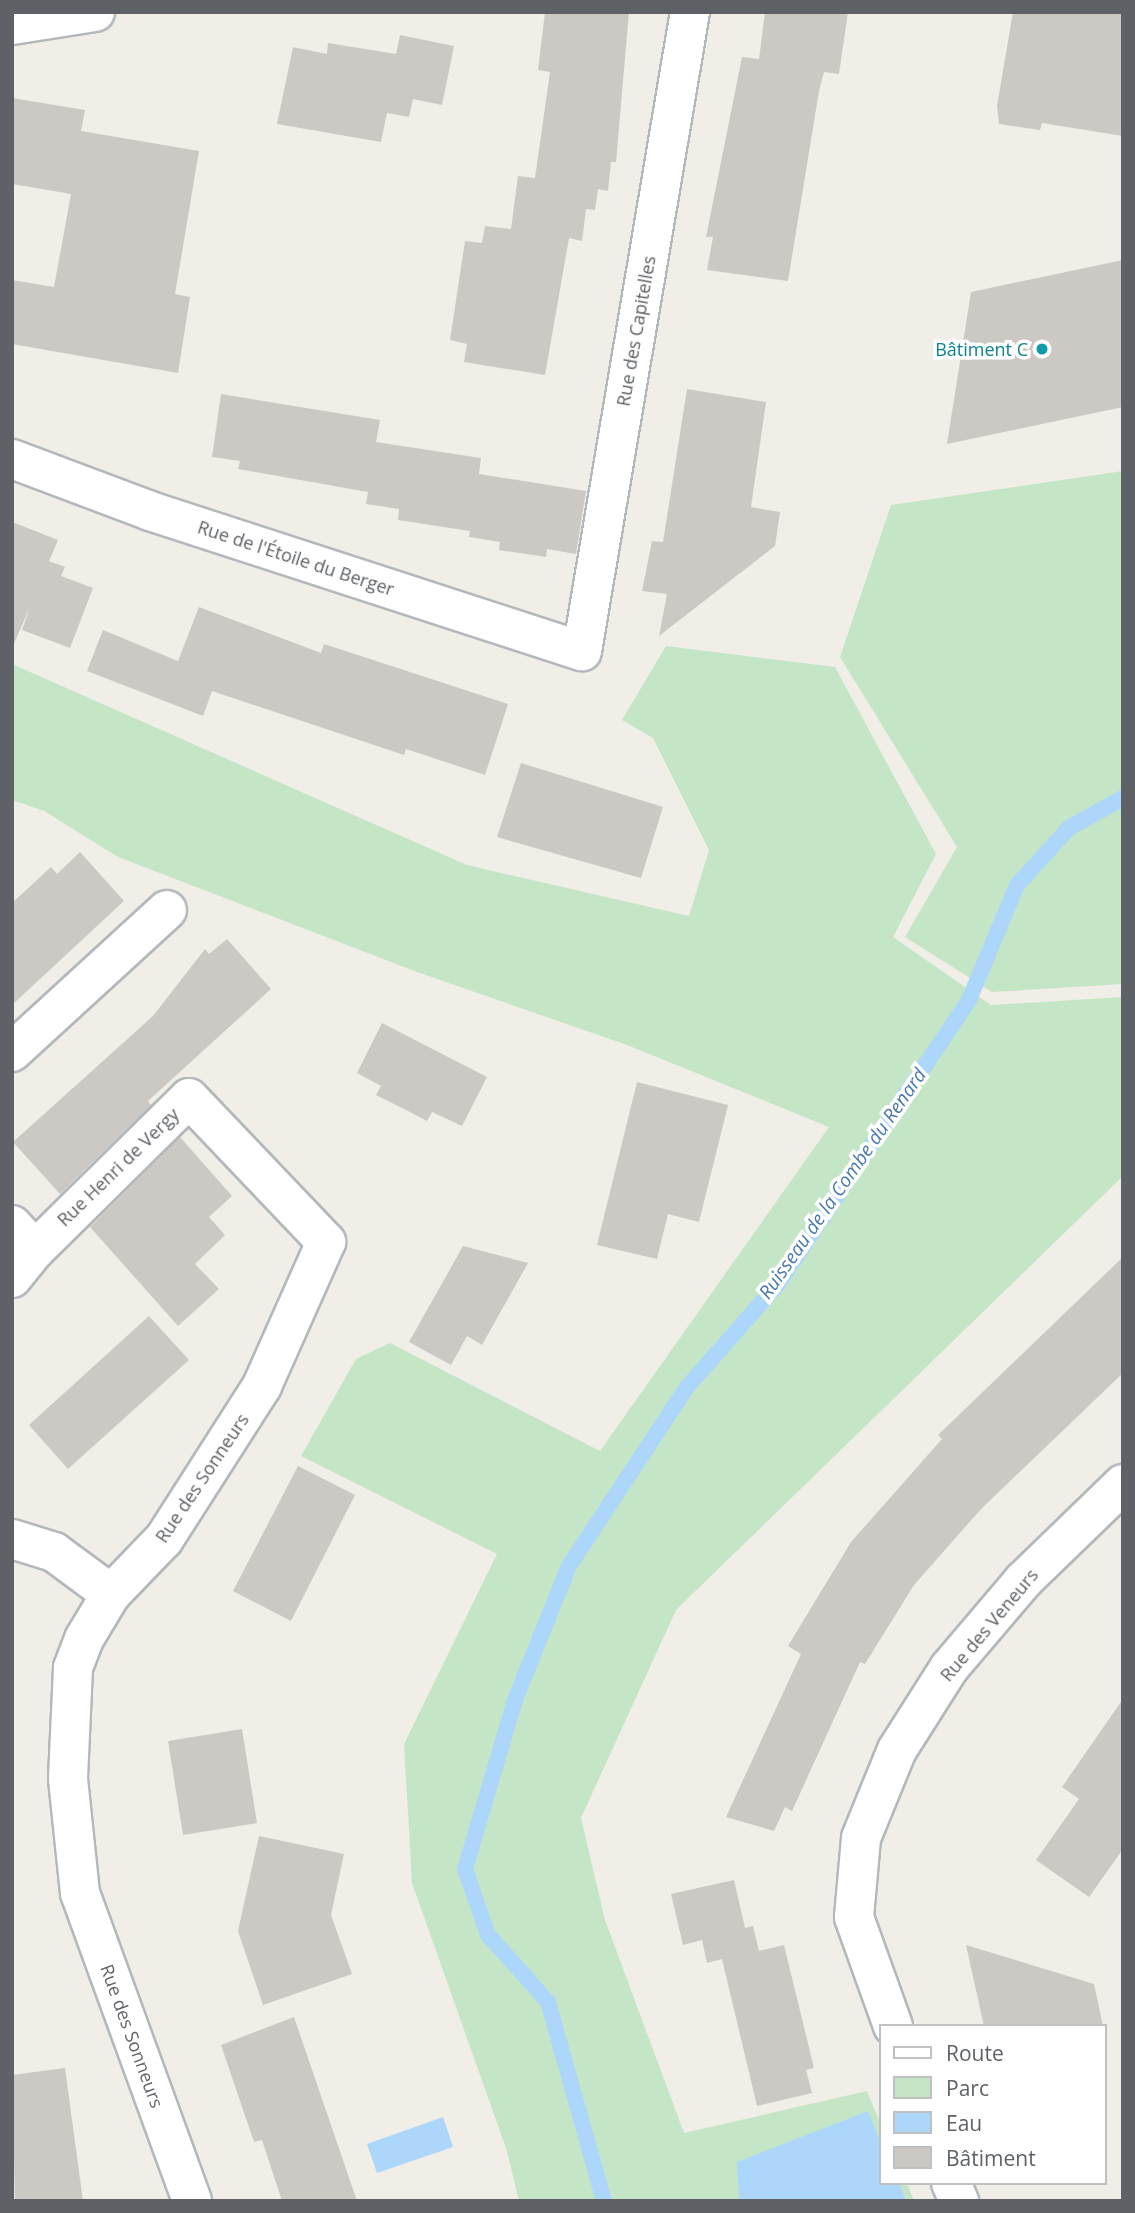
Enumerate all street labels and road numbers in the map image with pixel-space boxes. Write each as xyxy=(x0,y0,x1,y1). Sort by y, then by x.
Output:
street label: Rue des Capitelles xyxy=(612,254,660,408)
street label: Rue de l'Étoile du Berger xyxy=(195,516,397,600)
street label: Rue Henri de Vergy xyxy=(53,1103,183,1231)
street label: Rue des Sonneurs xyxy=(151,1409,253,1547)
street label: Rue des Veneurs xyxy=(936,1564,1042,1686)
street label: Rue des Sonneurs xyxy=(96,1961,168,2111)

